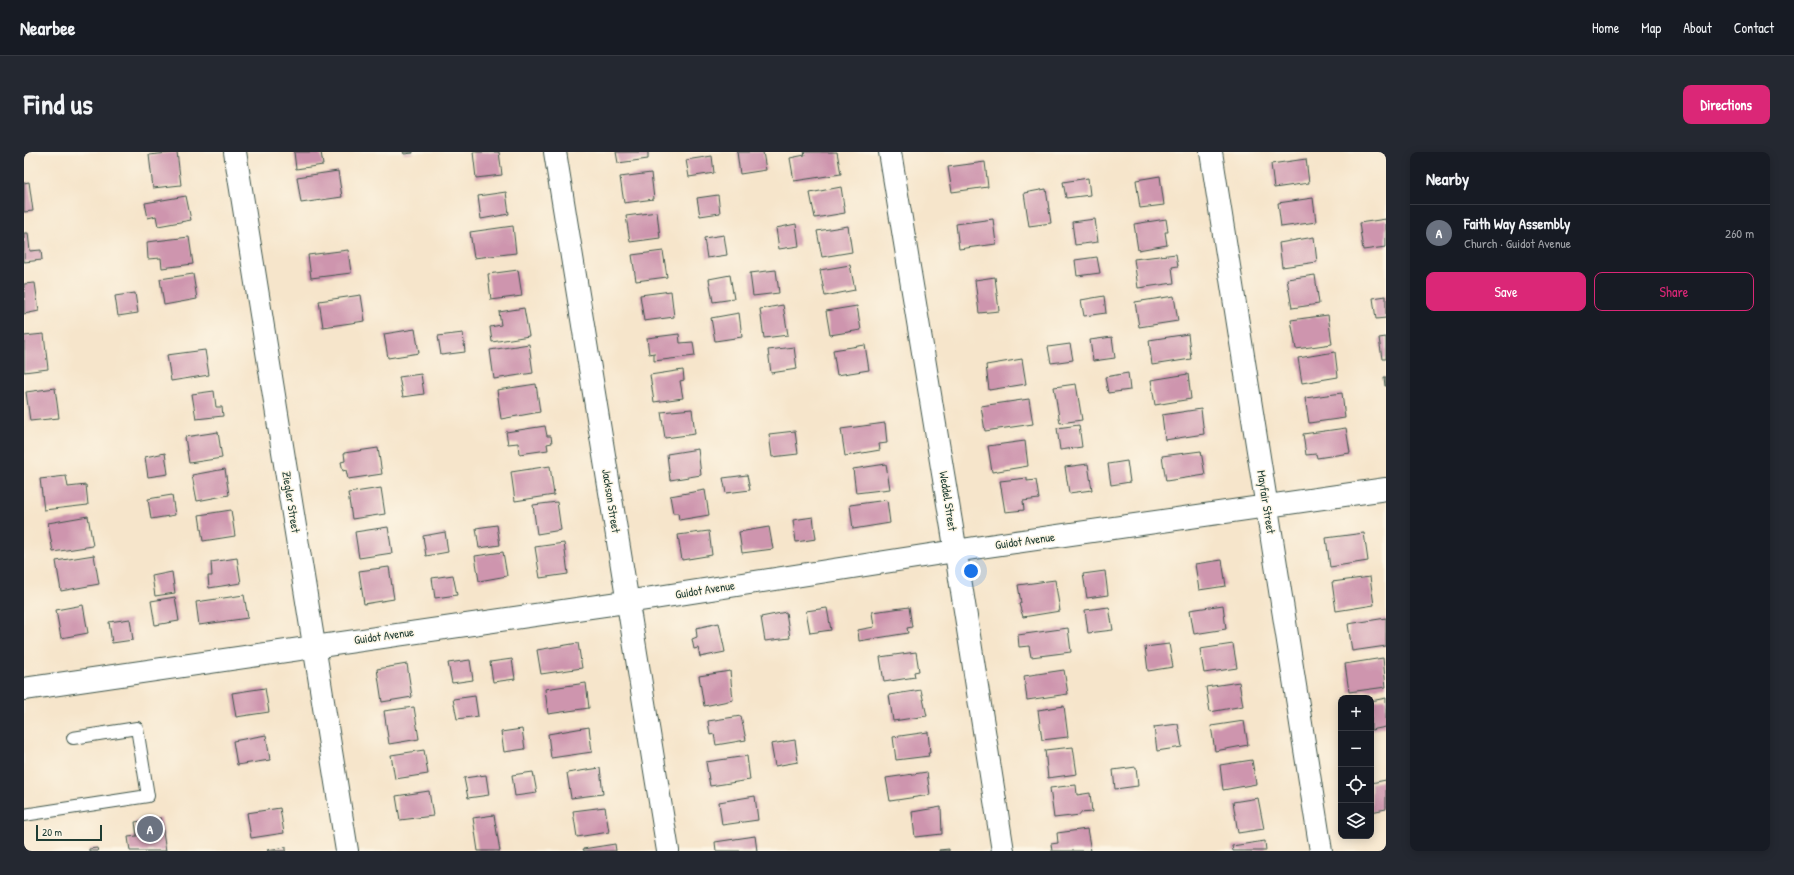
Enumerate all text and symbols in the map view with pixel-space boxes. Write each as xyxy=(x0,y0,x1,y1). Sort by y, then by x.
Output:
text: Nearbee xyxy=(20,15,75,41)
text: Home xyxy=(1592,18,1619,37)
text: Map xyxy=(1641,18,1661,37)
text: About xyxy=(1683,18,1712,37)
text: Contact xyxy=(1734,18,1774,37)
text: Find us xyxy=(24,85,93,123)
button: Directions xyxy=(1683,85,1770,124)
text: Nearby xyxy=(1426,167,1469,190)
text: Faith Way Assembly xyxy=(1464,213,1570,234)
text: A xyxy=(1436,224,1442,242)
text: 260 m xyxy=(1725,224,1754,242)
text: Church · Guidot Avenue xyxy=(1464,234,1571,252)
button: Save xyxy=(1426,272,1586,311)
button: Share xyxy=(1594,272,1754,311)
street label: Jackson Street xyxy=(598,468,625,535)
street label: Mayfair Street xyxy=(1253,469,1280,536)
street label: Ziegler Street xyxy=(278,470,305,535)
street label: Weddel Street xyxy=(935,470,962,533)
street label: Guidot Avenue xyxy=(994,528,1056,553)
your location xyxy=(961,561,981,581)
street label: Guidot Avenue xyxy=(674,576,736,603)
street label: Guidot Avenue xyxy=(353,623,415,648)
map controls xyxy=(1338,695,1374,839)
button: + xyxy=(1338,695,1374,731)
button: − xyxy=(1338,731,1374,767)
button: locate xyxy=(1338,767,1374,803)
button: layers xyxy=(1338,803,1374,839)
pin: A xyxy=(137,814,163,844)
scale bar xyxy=(36,823,102,842)
text: 20 m xyxy=(42,825,62,839)

